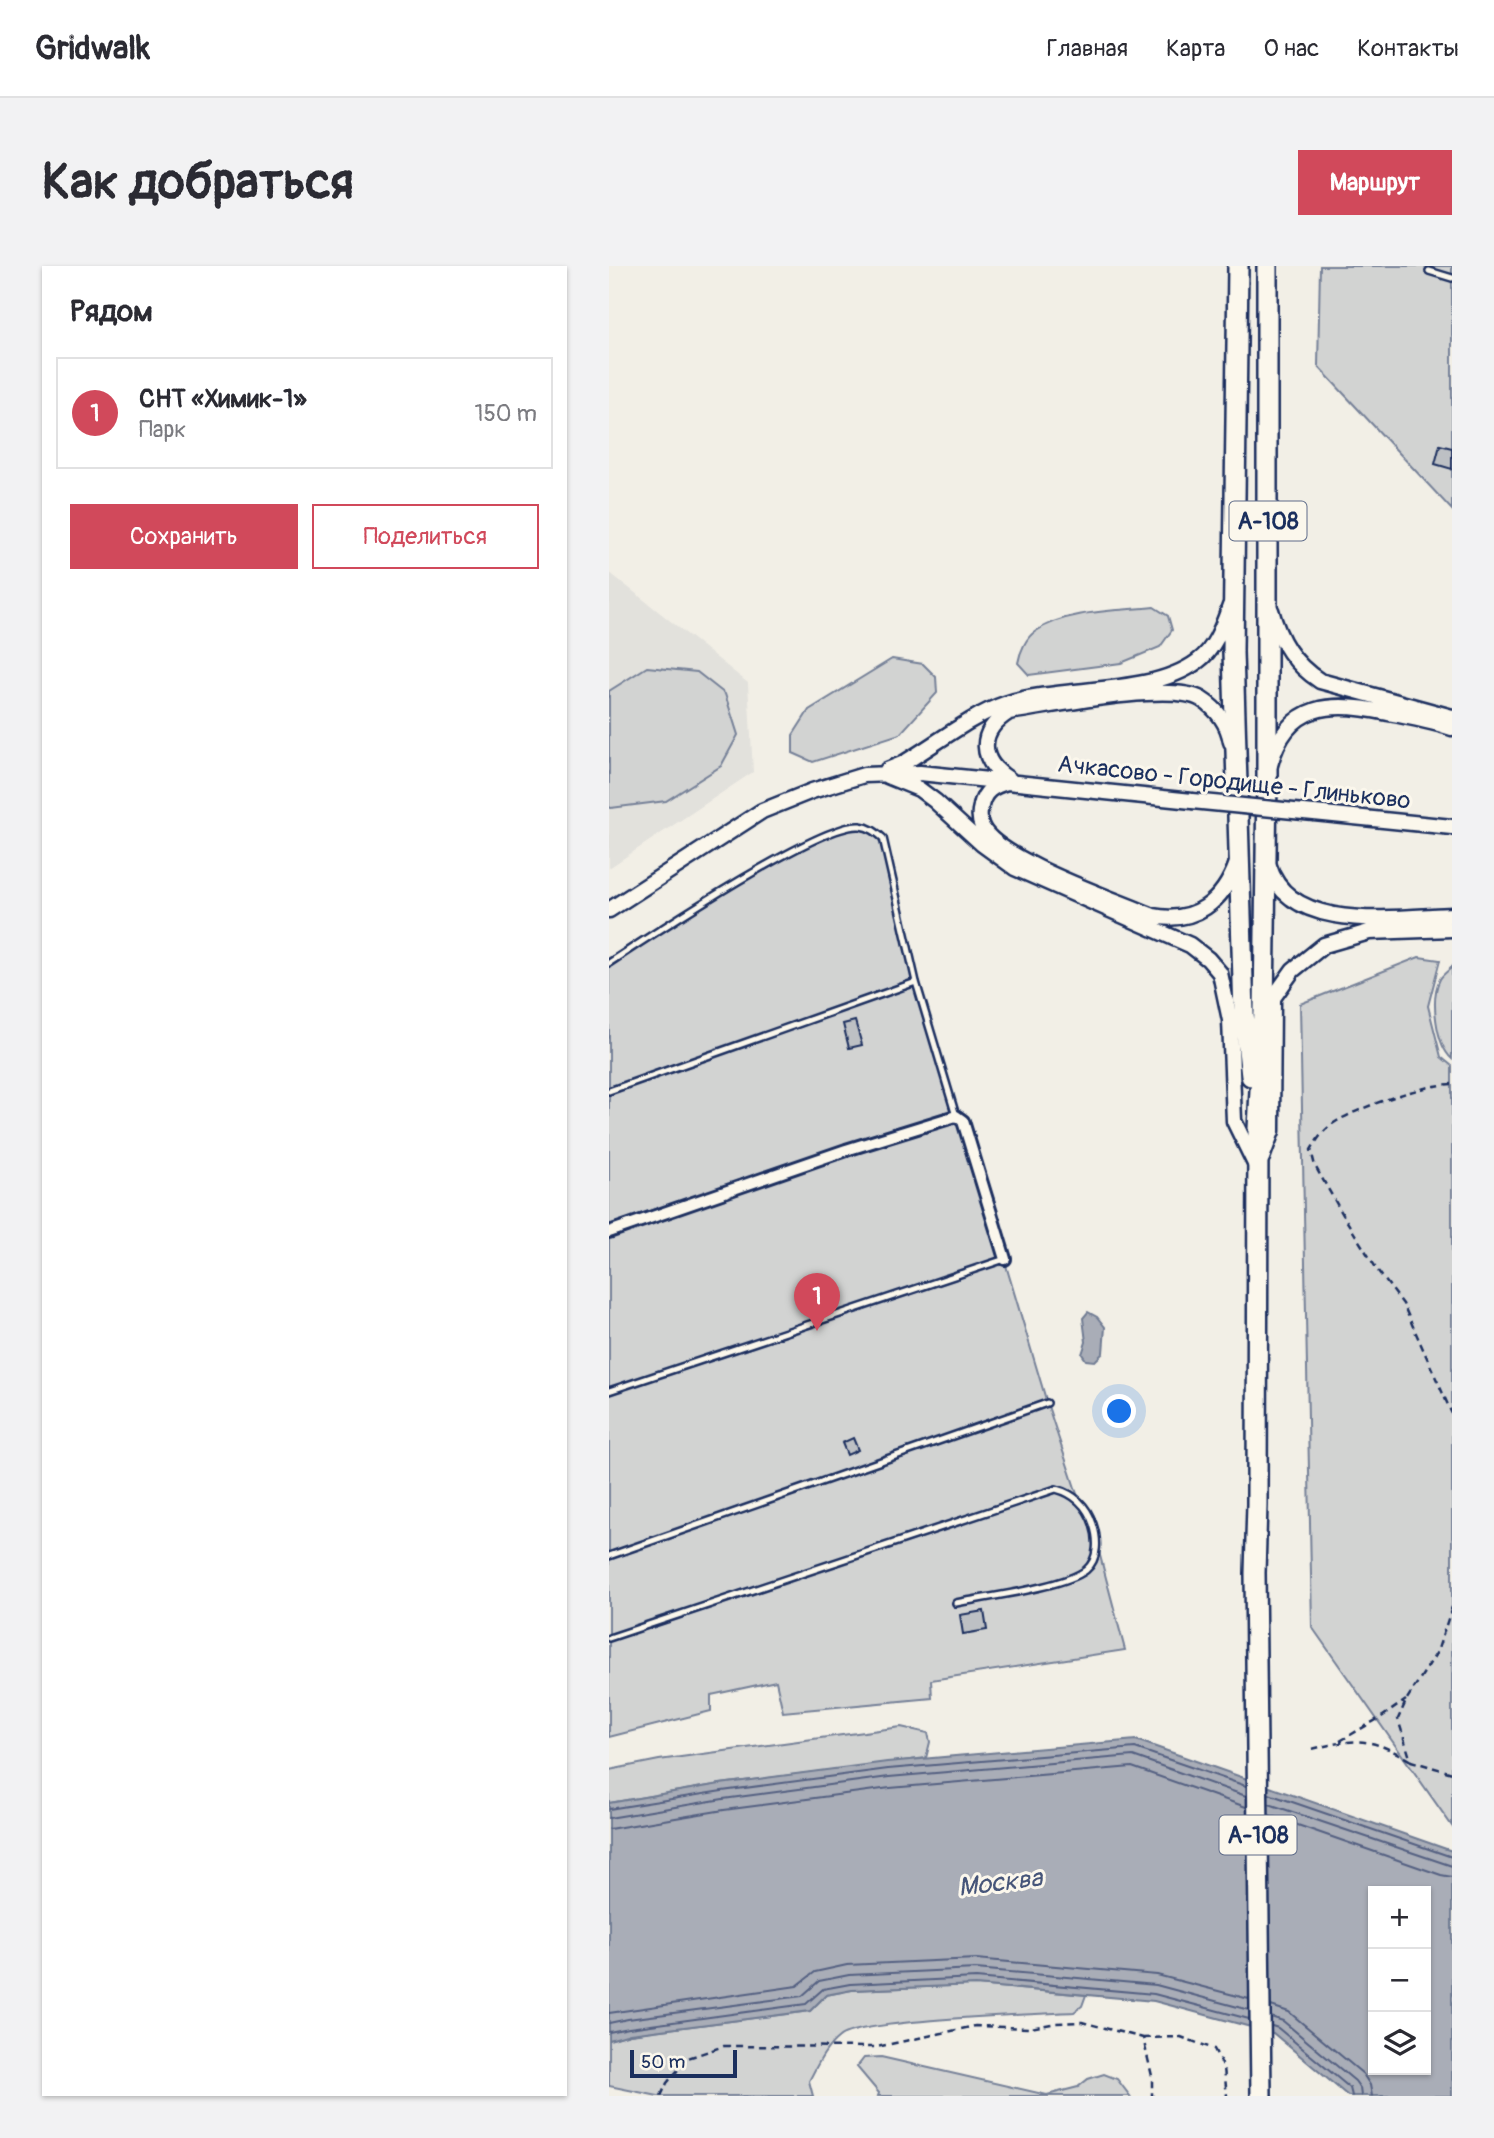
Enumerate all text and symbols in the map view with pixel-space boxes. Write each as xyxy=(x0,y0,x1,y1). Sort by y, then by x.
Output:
text: Gridwalk xyxy=(35,28,150,69)
text: Главная xyxy=(1047,34,1128,63)
text: Карта xyxy=(1166,34,1226,63)
text: О нас xyxy=(1264,34,1319,63)
text: Контакты xyxy=(1357,34,1459,63)
button: Маршрут xyxy=(1298,150,1452,215)
text: Как добраться xyxy=(42,152,354,213)
text: Рядом xyxy=(70,293,153,330)
text: СНТ «Химик-1» xyxy=(139,383,307,415)
text: 1 xyxy=(91,399,100,428)
text: 150 m xyxy=(474,399,537,428)
text: Парк xyxy=(139,415,186,444)
road number: А-108 xyxy=(1229,502,1307,540)
button: Сохранить xyxy=(70,504,298,569)
button: Поделиться xyxy=(312,504,539,569)
street label: Ачкасово - Городище - Глиньково xyxy=(1056,750,1412,815)
pin: 1 xyxy=(794,1273,840,1331)
your location xyxy=(1102,1394,1136,1428)
road number: А-108 xyxy=(1219,1816,1297,1854)
water label: Москва xyxy=(956,1862,1046,1904)
map controls xyxy=(1368,1886,1431,2075)
button: + xyxy=(1368,1886,1431,1949)
button: − xyxy=(1368,1949,1431,2012)
button: layers xyxy=(1368,2012,1431,2075)
scale bar xyxy=(630,2047,737,2079)
text: 50 m xyxy=(641,2050,685,2074)

